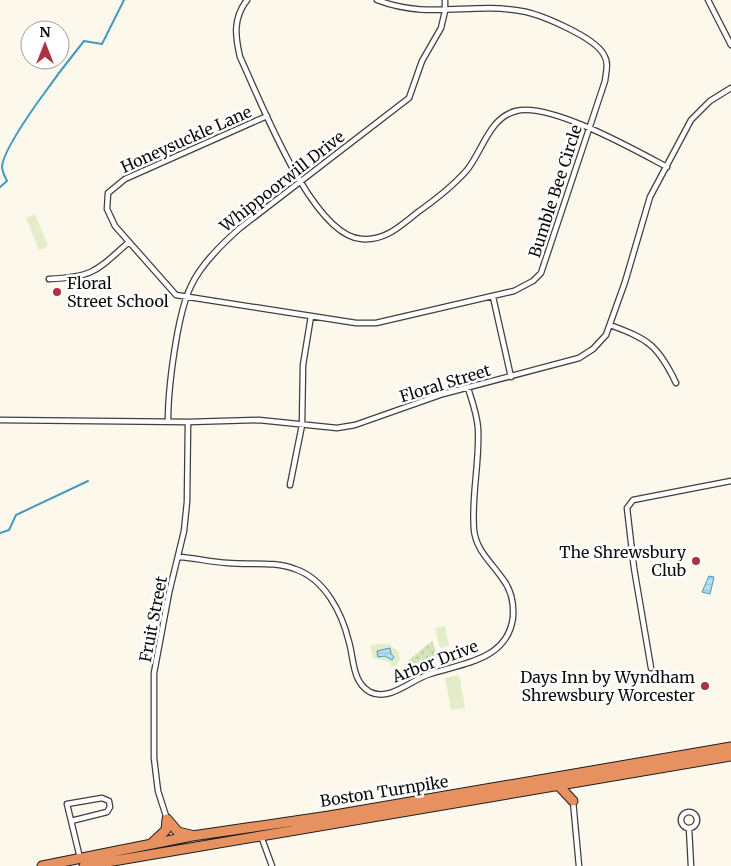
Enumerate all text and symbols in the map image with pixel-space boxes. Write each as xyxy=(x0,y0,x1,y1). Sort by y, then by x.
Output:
north arrow xyxy=(20,20,70,70)
text: N xyxy=(39,23,51,41)
street label: Honeysuckle Lane xyxy=(118,101,254,177)
street label: Bumble Bee Circle xyxy=(524,122,586,260)
street label: Whippoorwill Drive xyxy=(215,126,348,236)
place label: Floral Street School xyxy=(67,273,169,311)
marker: Floral Street School xyxy=(51,286,63,298)
street label: Floral Street xyxy=(397,359,494,406)
place label: The Shrewsbury Club xyxy=(559,542,687,580)
marker: The Shrewsbury Club xyxy=(690,555,702,567)
street label: Fruit Street xyxy=(135,574,171,664)
street label: Arbor Drive xyxy=(388,636,481,687)
place label: Days Inn by Wyndham Shrewsbury Worcester xyxy=(520,667,695,705)
marker: Days Inn by Wyndham Shrewsbury Worcester xyxy=(699,680,711,692)
street label: Boston Turnpike xyxy=(318,771,450,811)

